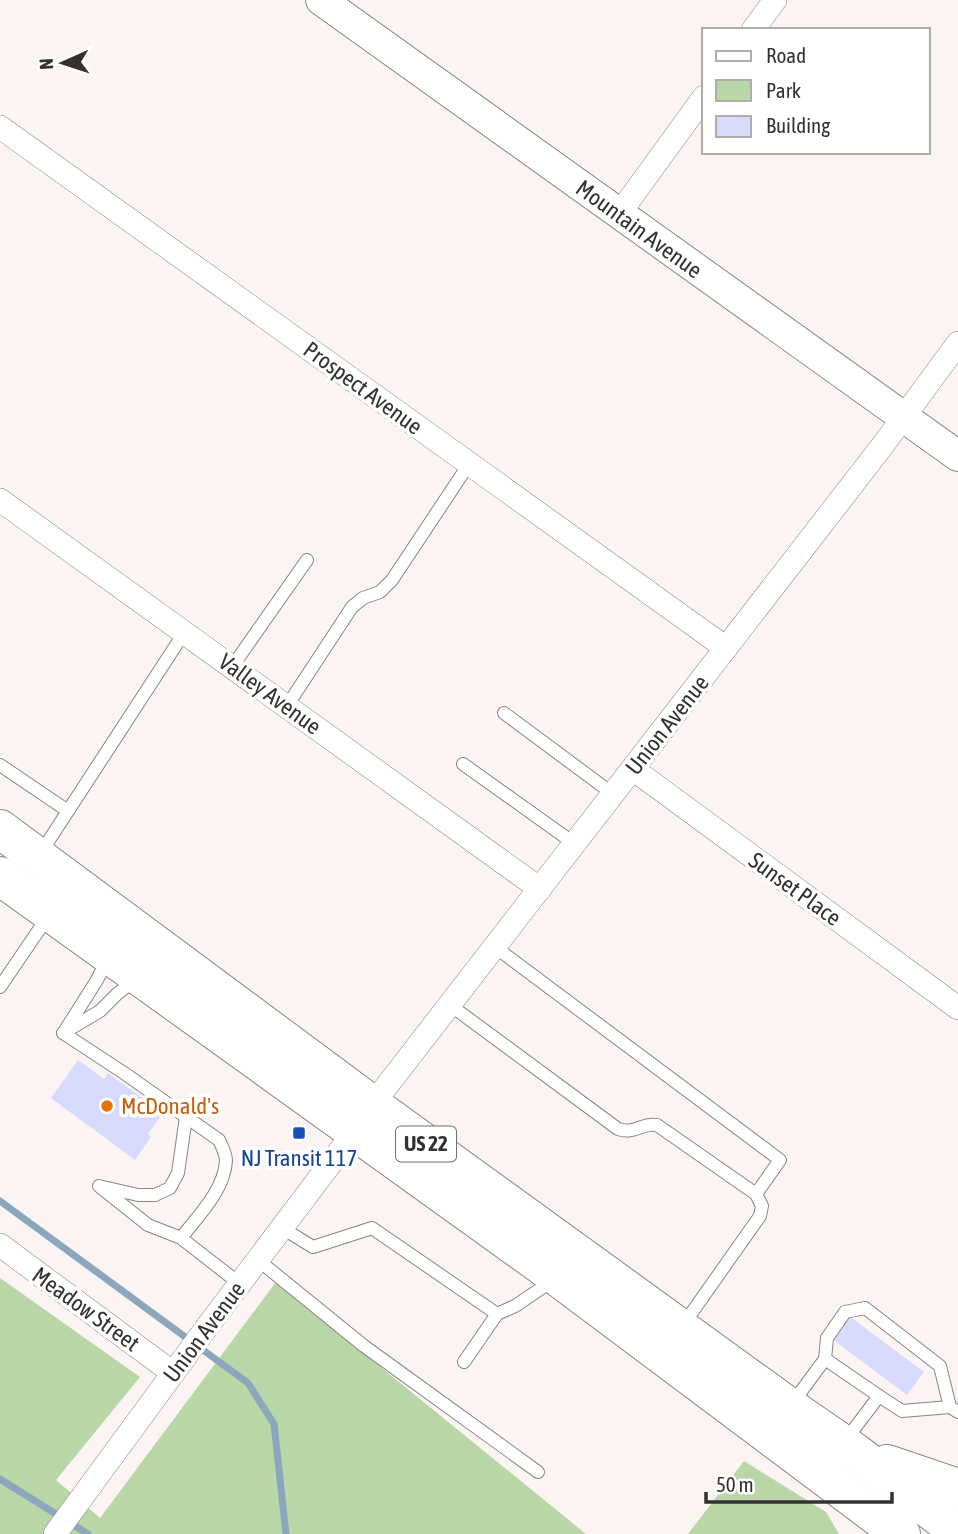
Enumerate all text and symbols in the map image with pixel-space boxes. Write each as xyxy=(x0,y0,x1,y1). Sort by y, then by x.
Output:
north arrow xyxy=(28,28,98,98)
legend xyxy=(702,28,930,154)
text: Road xyxy=(766,43,806,67)
text: N xyxy=(35,58,57,70)
text: Park xyxy=(766,78,801,102)
text: Building xyxy=(766,113,830,137)
street label: Mountain Avenue xyxy=(571,175,707,283)
street label: Prospect Avenue xyxy=(299,336,427,440)
street label: Valley Avenue xyxy=(214,648,326,740)
street label: Union Avenue xyxy=(620,670,714,780)
street label: Sunset Place xyxy=(744,847,846,931)
place label: McDonald's xyxy=(121,1093,219,1119)
marker: McDonald's xyxy=(99,1098,115,1114)
marker: NJ Transit 117 xyxy=(291,1125,307,1141)
road number: US 22 xyxy=(396,1126,456,1162)
place label: NJ Transit 117 xyxy=(241,1145,357,1171)
street label: Meadow Street xyxy=(28,1262,144,1356)
street label: Union Avenue xyxy=(158,1277,250,1387)
scale bar xyxy=(706,1460,892,1504)
text: 50 m xyxy=(716,1472,754,1496)

